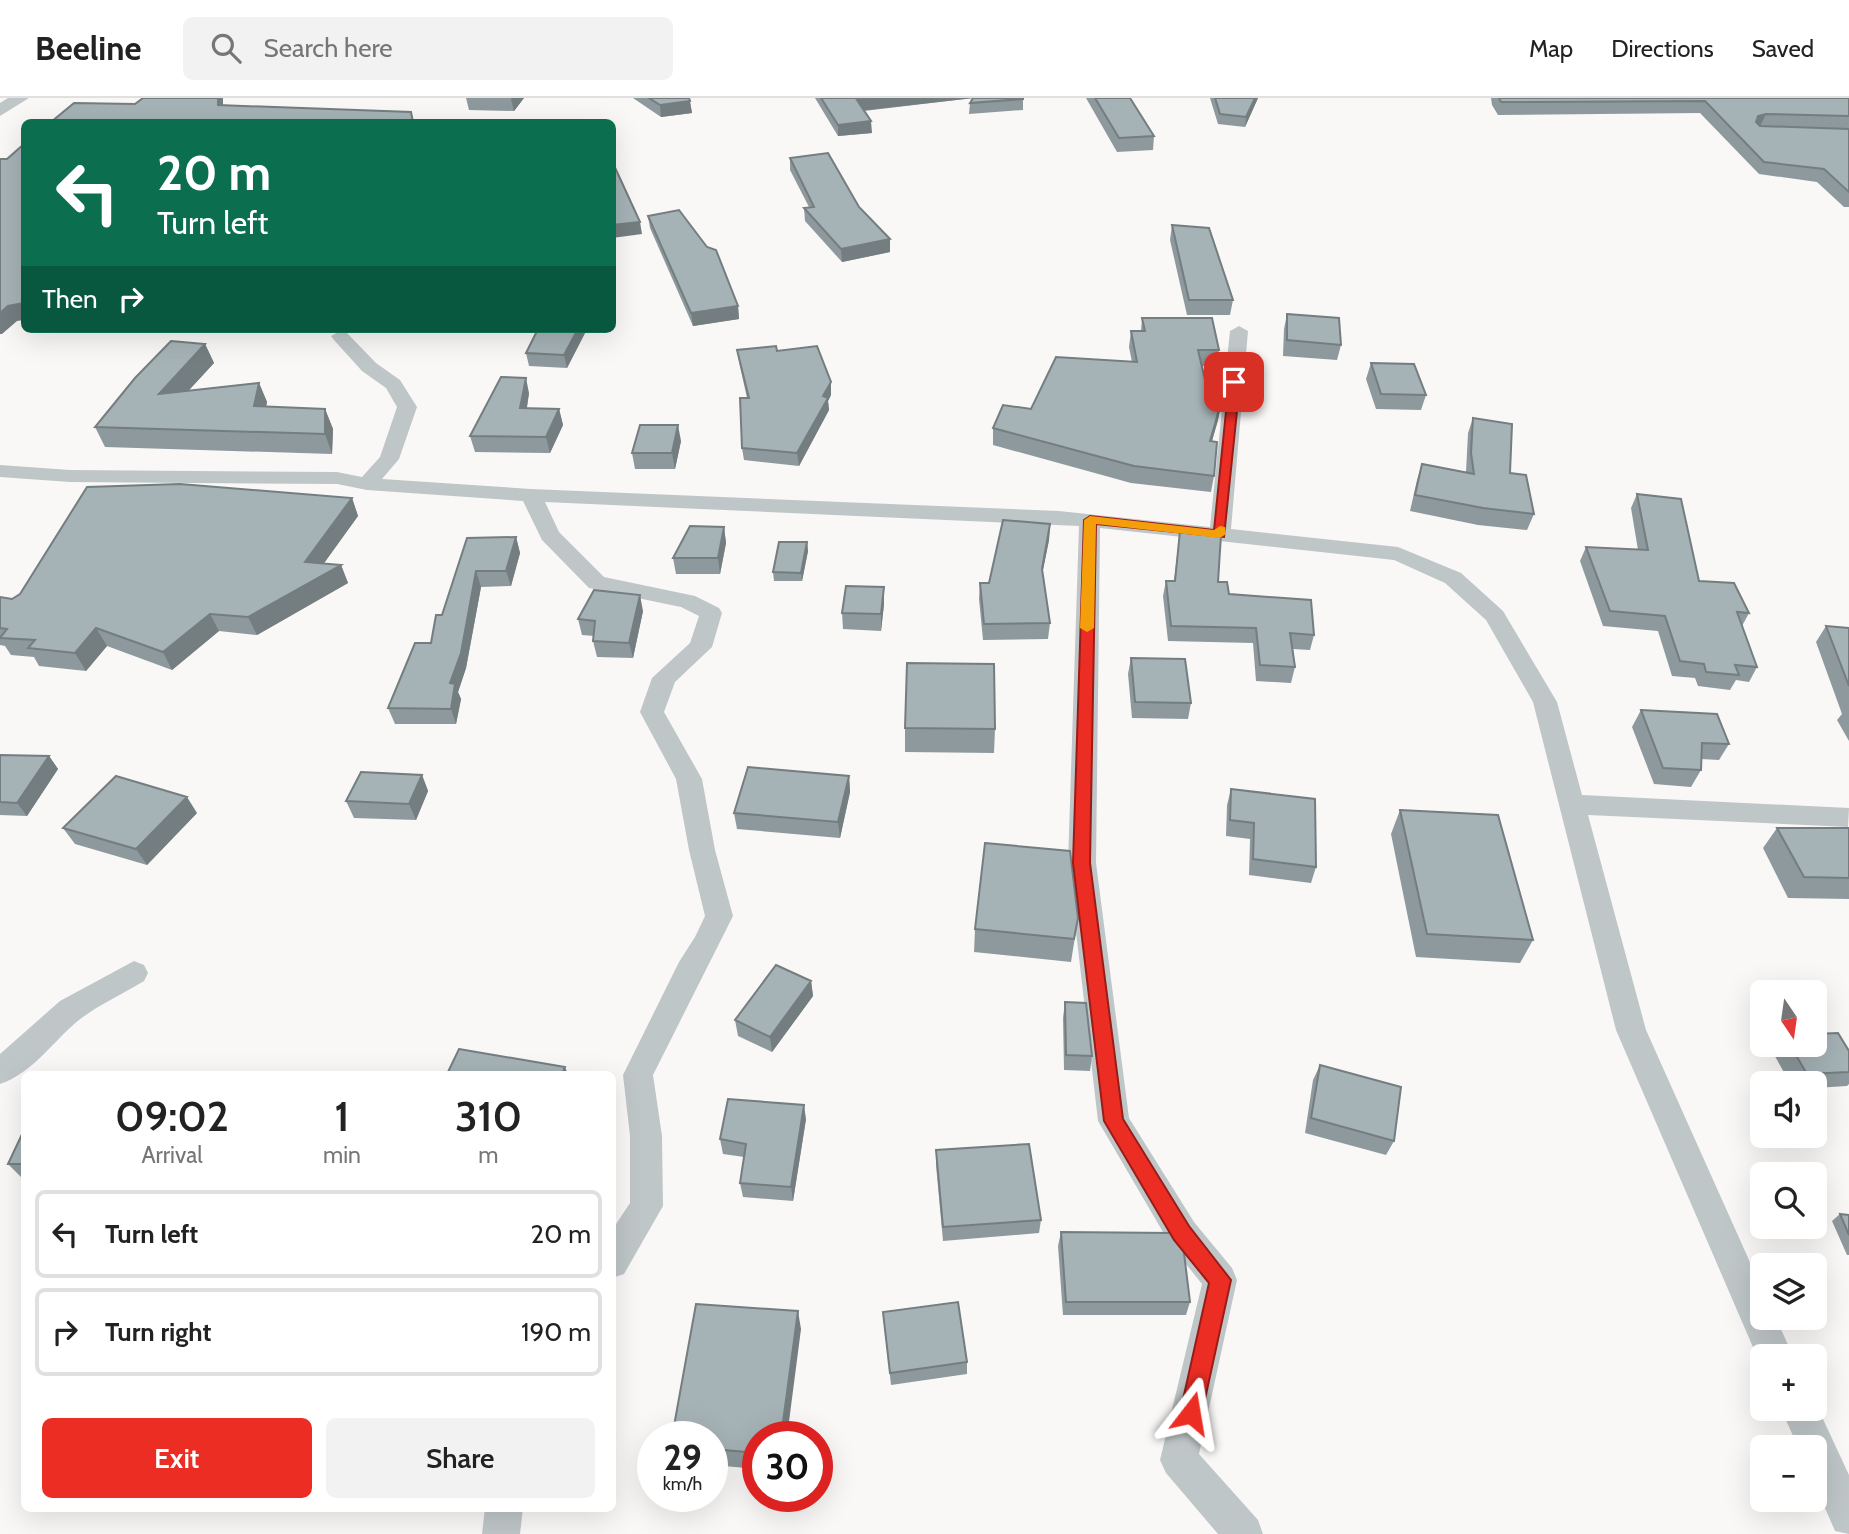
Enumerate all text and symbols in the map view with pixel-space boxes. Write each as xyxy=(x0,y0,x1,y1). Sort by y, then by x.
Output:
search box xyxy=(183,17,673,80)
text: Beeline xyxy=(35,28,141,68)
icon: search xyxy=(207,29,245,67)
text: Search here xyxy=(263,32,393,64)
text: Map xyxy=(1529,34,1573,63)
text: Directions xyxy=(1611,34,1714,63)
text: Saved xyxy=(1752,34,1814,63)
text: 20 m xyxy=(157,143,271,202)
icon: left xyxy=(42,147,133,238)
text: Turn left xyxy=(157,203,268,242)
icon: right xyxy=(112,280,150,318)
text: Then xyxy=(42,283,98,315)
pin xyxy=(1204,352,1264,412)
icon: arrive xyxy=(1215,363,1253,401)
north arrow xyxy=(1750,980,1827,1057)
map controls xyxy=(1750,980,1827,1512)
button: sound xyxy=(1750,1071,1827,1148)
text: 09:02 xyxy=(115,1090,229,1142)
text: 1 xyxy=(335,1090,349,1142)
text: 310 xyxy=(455,1090,522,1142)
text: Arrival xyxy=(141,1141,203,1169)
text: min xyxy=(323,1141,361,1169)
text: m xyxy=(478,1141,499,1169)
button: search xyxy=(1750,1162,1827,1239)
icon: left xyxy=(46,1215,84,1253)
text: Turn left xyxy=(105,1218,198,1250)
text: 20 m xyxy=(531,1218,591,1250)
button: layers xyxy=(1750,1253,1827,1330)
icon: right xyxy=(46,1313,84,1351)
text: Turn right xyxy=(105,1316,211,1348)
text: 190 m xyxy=(521,1316,591,1348)
button: + xyxy=(1750,1344,1827,1421)
position arrow xyxy=(1154,1376,1228,1450)
button: Exit xyxy=(42,1418,312,1498)
button: Share xyxy=(326,1418,595,1498)
speed limit sign: 30 xyxy=(742,1421,833,1512)
button: − xyxy=(1750,1435,1827,1512)
text: 29 xyxy=(663,1436,702,1479)
text: km/h xyxy=(663,1473,702,1495)

